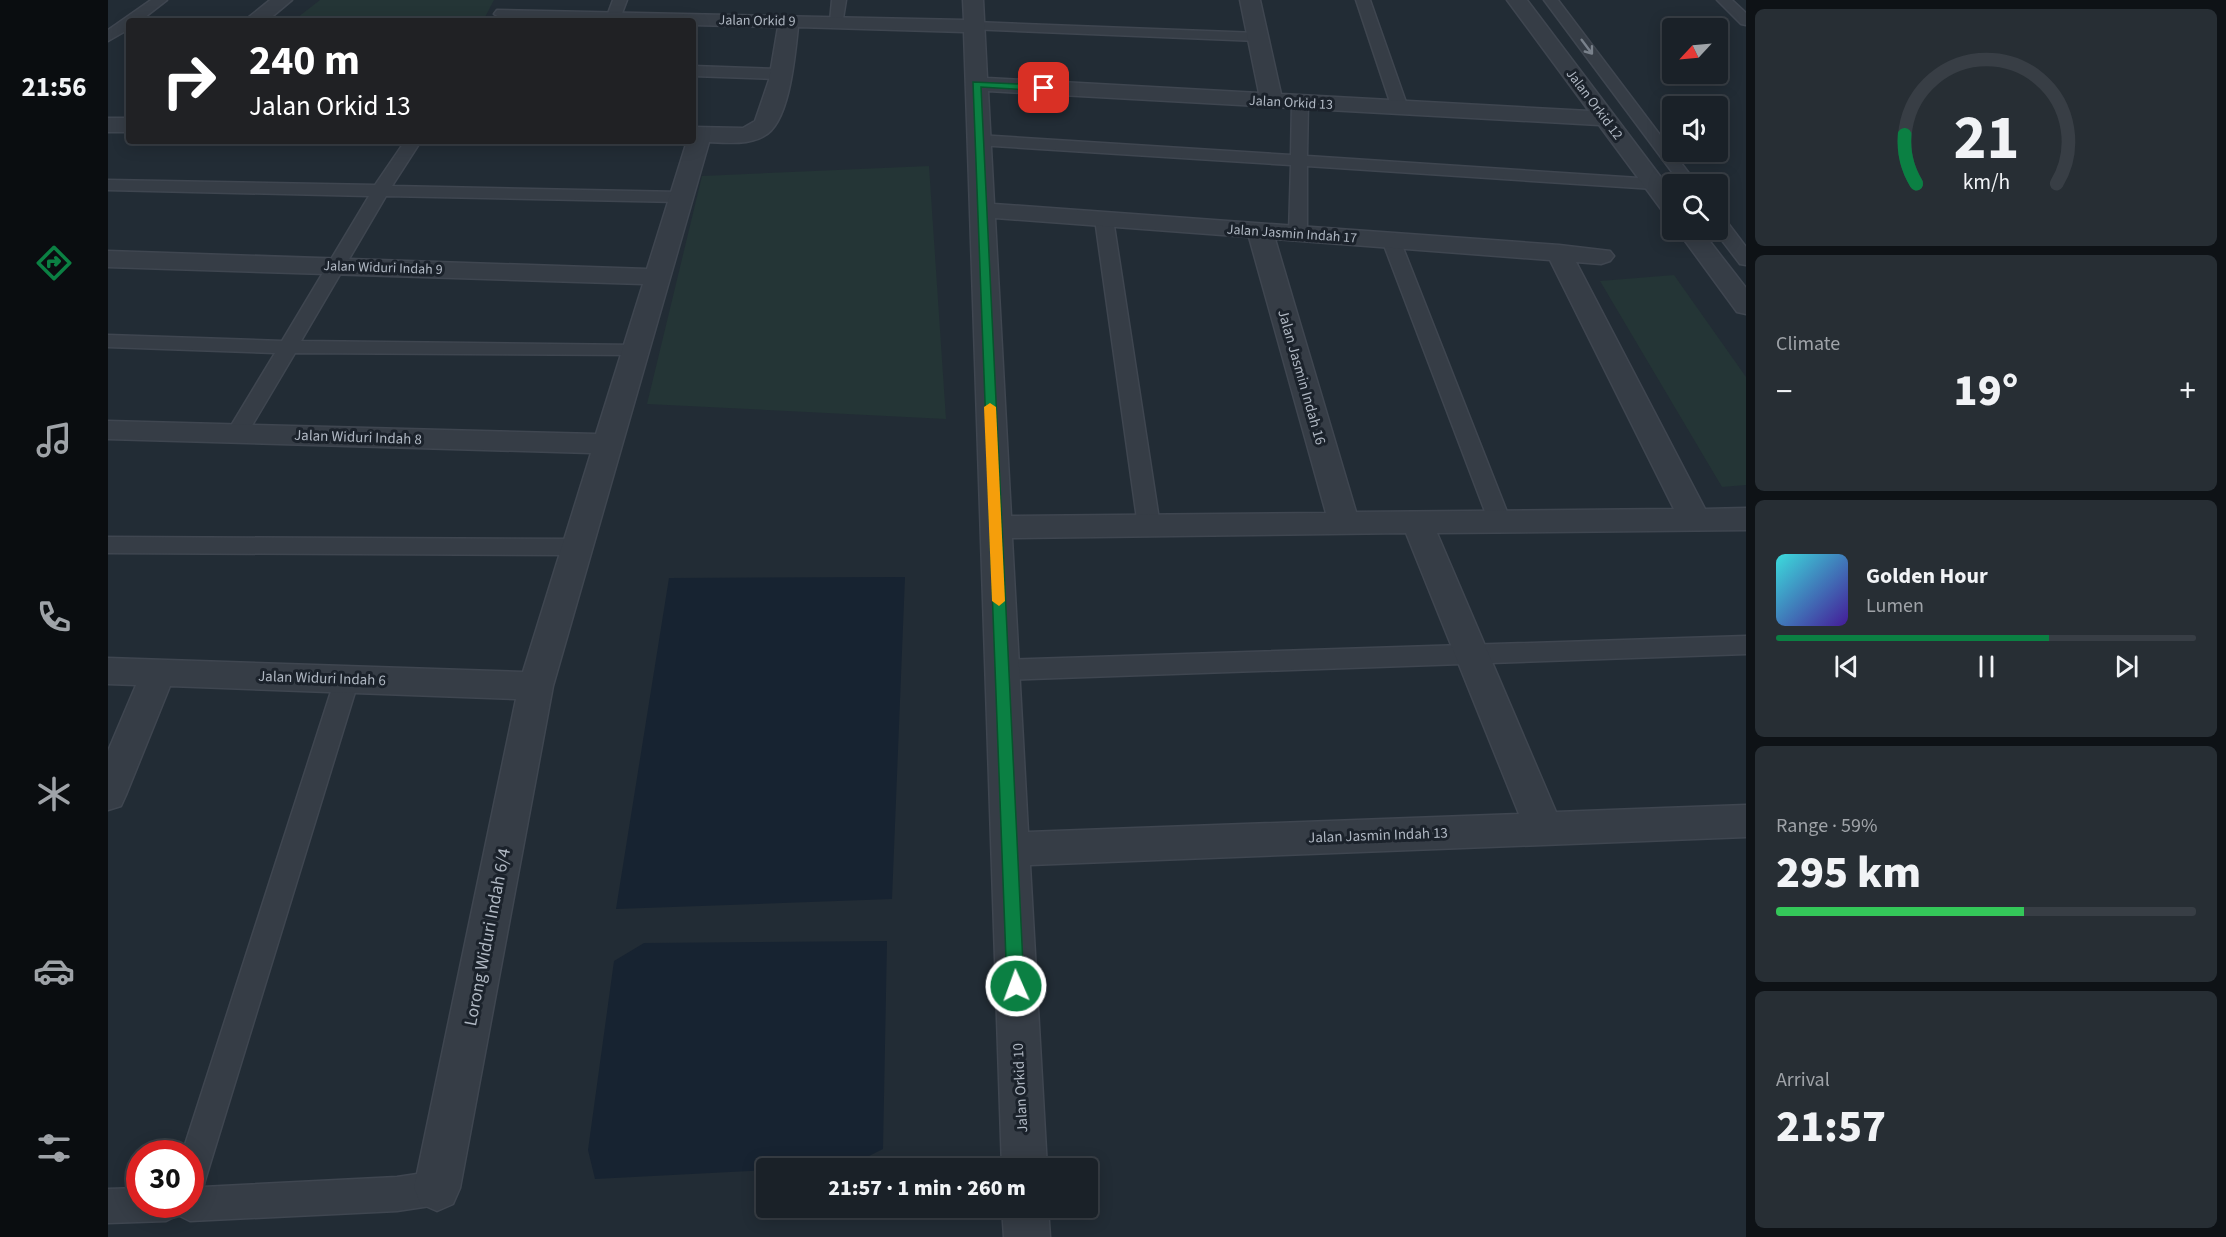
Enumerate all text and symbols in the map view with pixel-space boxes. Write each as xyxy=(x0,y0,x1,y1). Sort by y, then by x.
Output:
street label: Jalan Orkid 9 xyxy=(718,10,796,32)
north arrow xyxy=(1662,18,1728,84)
map controls xyxy=(1662,18,1728,240)
text: 240 m xyxy=(249,31,360,91)
one-way arrow xyxy=(1580,38,1593,54)
icon: right xyxy=(150,42,228,120)
pin xyxy=(1018,62,1069,113)
street label: Jalan Orkid 12 xyxy=(1561,65,1627,144)
text: 21:56 xyxy=(21,68,87,107)
icon: arrive xyxy=(1027,71,1060,104)
text: Jalan Orkid 13 xyxy=(249,87,411,126)
street label: Jalan Orkid 13 xyxy=(1249,91,1333,115)
text: 21 xyxy=(1953,94,2019,183)
button: sound xyxy=(1662,96,1728,162)
text: km/h xyxy=(1962,168,2010,199)
button: search xyxy=(1662,174,1728,240)
street label: Jalan Jasmin Indah 17 xyxy=(1226,219,1358,249)
icon: directions xyxy=(33,242,75,284)
street label: Jalan Widuri Indah 9 xyxy=(323,256,443,280)
street label: Jalan Jasmin Indah 16 xyxy=(1272,307,1331,447)
text: Climate xyxy=(1776,330,1840,358)
text: 19° xyxy=(1954,359,2018,423)
text: − xyxy=(1776,368,1792,415)
text: + xyxy=(2180,368,2196,415)
icon: music xyxy=(33,419,75,461)
street label: Jalan Widuri Indah 8 xyxy=(294,425,422,450)
text: Golden Hour xyxy=(1866,560,1988,592)
text: Lumen xyxy=(1866,592,1924,620)
icon: phone xyxy=(33,596,75,638)
icon: previous xyxy=(1830,650,1863,683)
icon: pause xyxy=(1970,650,2003,683)
icon: next xyxy=(2110,650,2143,683)
street label: Jalan Widuri Indah 6 xyxy=(258,666,386,691)
icon: climate xyxy=(33,773,75,815)
text: Range · 59% xyxy=(1776,812,1877,840)
street label: Jalan Jasmin Indah 13 xyxy=(1308,823,1448,848)
text: 295 km xyxy=(1776,841,1921,905)
street label: Lorong Widuri Indah 6/4 xyxy=(458,846,517,1028)
icon: car xyxy=(33,950,75,992)
position arrow xyxy=(984,954,1048,1018)
street label: Jalan Orkid 10 xyxy=(1008,1043,1033,1133)
text: Arrival xyxy=(1776,1066,1830,1094)
text: 21:57 xyxy=(1776,1095,1886,1159)
icon: filters xyxy=(33,1127,75,1169)
speed limit sign: 30 xyxy=(126,1140,204,1218)
text: 21:57 · 1 min · 260 m xyxy=(828,1172,1026,1204)

